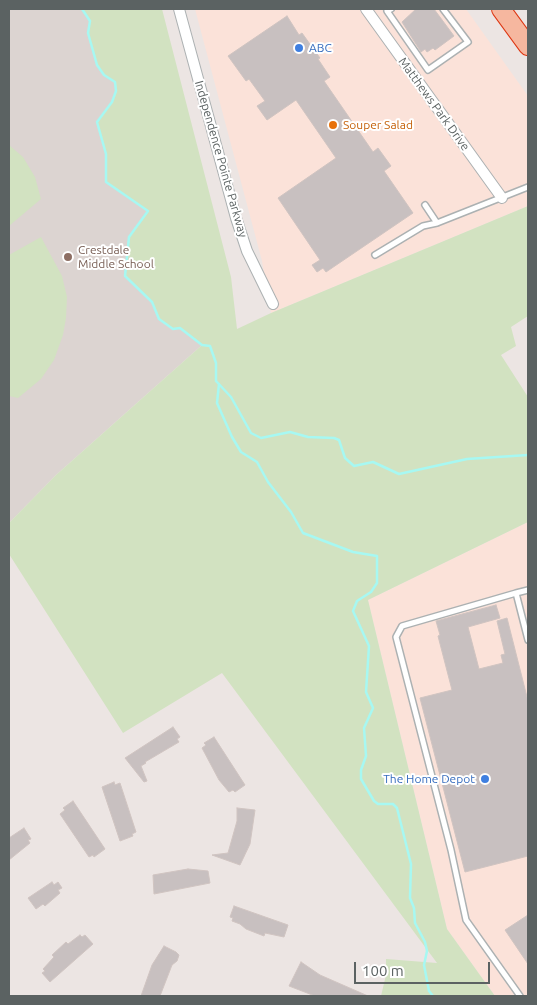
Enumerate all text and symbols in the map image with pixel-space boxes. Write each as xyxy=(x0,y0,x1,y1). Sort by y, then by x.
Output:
place label: ABC xyxy=(309,41,332,55)
marker: ABC xyxy=(293,42,305,54)
street label: Matthews Park Drive xyxy=(395,55,473,153)
street label: Independence Pointe Parkway xyxy=(192,79,250,239)
place label: Souper Salad xyxy=(343,118,413,132)
marker: Souper Salad xyxy=(327,119,339,131)
place label: Crestdale Middle School xyxy=(78,243,154,271)
marker: Crestdale Middle School xyxy=(62,251,74,263)
place label: The Home Depot xyxy=(383,772,475,786)
marker: The Home Depot xyxy=(479,773,491,785)
scale bar xyxy=(357,952,493,984)
text: 100 m xyxy=(362,962,404,979)

